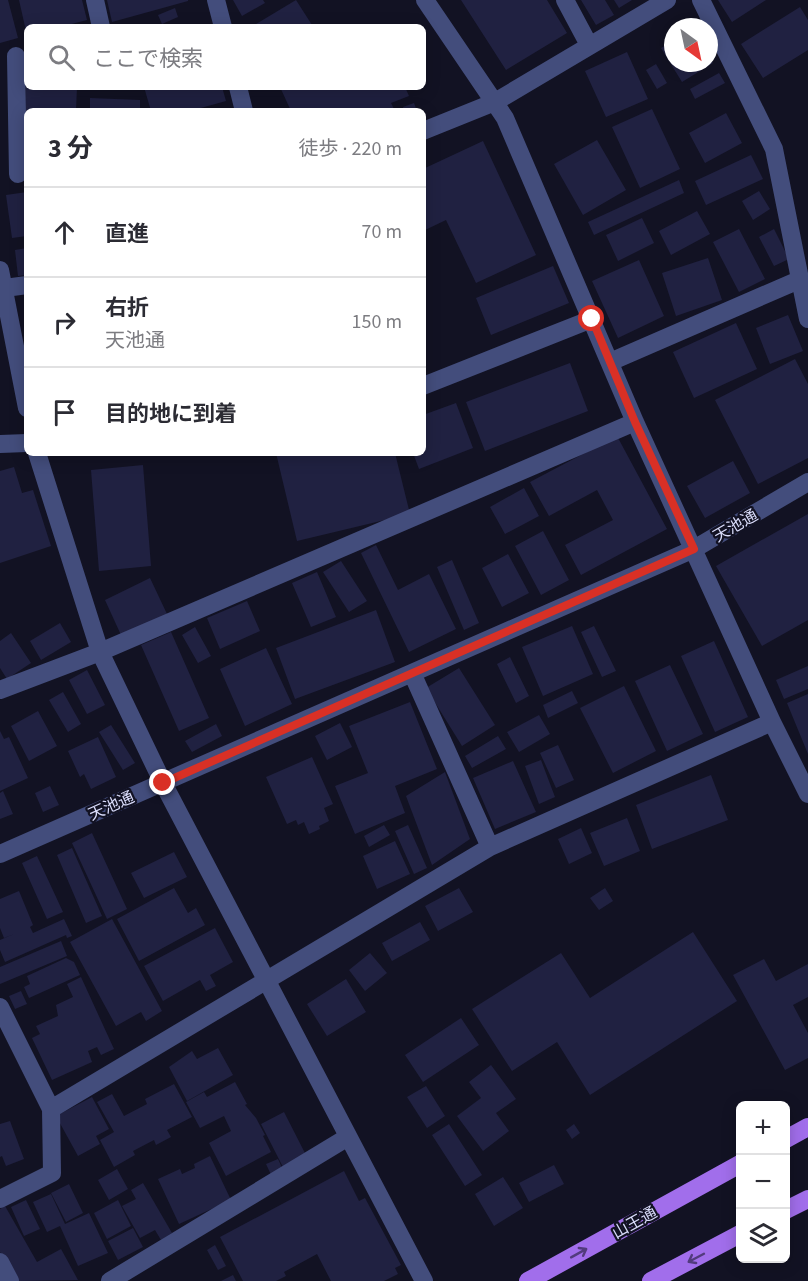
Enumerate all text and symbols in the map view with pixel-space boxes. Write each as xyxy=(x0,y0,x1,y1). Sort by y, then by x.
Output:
north arrow xyxy=(664,18,718,72)
search box xyxy=(24,24,426,90)
icon: search xyxy=(45,41,78,74)
text: ここで検索 xyxy=(93,43,203,75)
text: 3 分 xyxy=(48,130,93,167)
text: 徒歩 · 220 m xyxy=(299,135,402,163)
icon: ahead xyxy=(48,216,81,249)
text: 直進 xyxy=(105,218,149,250)
text: 70 m xyxy=(362,218,402,246)
text: 右折 xyxy=(105,292,149,324)
route start xyxy=(578,305,604,331)
icon: right xyxy=(48,306,81,339)
text: 150 m xyxy=(352,308,402,336)
text: 天池通 xyxy=(105,327,165,355)
icon: arrive xyxy=(48,396,81,429)
text: 目的地に到着 xyxy=(105,398,237,430)
street label: 天池通 xyxy=(709,504,762,547)
route end xyxy=(149,769,175,795)
street label: 天池通 xyxy=(85,786,138,826)
map controls xyxy=(736,1101,790,1263)
button: + xyxy=(736,1101,790,1155)
button: − xyxy=(736,1155,790,1209)
street label: 山王通 xyxy=(608,1202,661,1244)
button: layers xyxy=(736,1209,790,1263)
one-way arrow xyxy=(570,1247,587,1259)
one-way arrow xyxy=(687,1252,705,1264)

